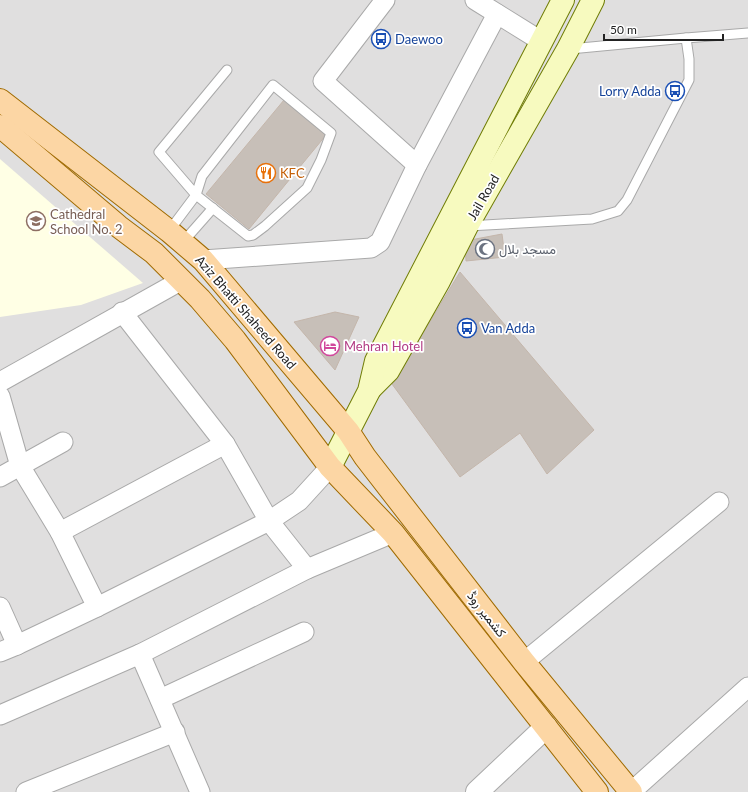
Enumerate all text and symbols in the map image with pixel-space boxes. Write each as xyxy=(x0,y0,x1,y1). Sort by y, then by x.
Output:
scale bar xyxy=(604,16,723,42)
text: 50 m xyxy=(610,22,637,37)
bus stop icon: Daewoo xyxy=(370,28,392,50)
place label: Daewoo xyxy=(395,31,443,47)
bus stop icon: Lorry Adda xyxy=(664,80,686,102)
place label: Lorry Adda xyxy=(599,83,661,99)
restaurant icon: KFC xyxy=(255,162,277,184)
place label: KFC xyxy=(280,165,305,181)
street label: Jail Road xyxy=(464,171,502,223)
place label: Cathedral School No. 2 xyxy=(50,206,123,237)
school or university icon: Cathedral School No. 2 xyxy=(25,210,47,232)
mosque icon: مسجد بلال xyxy=(474,238,496,260)
place label: مسجد بلال xyxy=(499,241,556,258)
street label: Aziz Bhatti Shaheed Road xyxy=(192,252,300,372)
bus stop icon: Van Adda xyxy=(456,317,478,339)
place label: Van Adda xyxy=(481,320,535,336)
hotel icon: Mehran Hotel xyxy=(319,335,341,357)
place label: Mehran Hotel xyxy=(344,338,423,354)
street label: کشمیر روڈ xyxy=(463,588,510,641)

